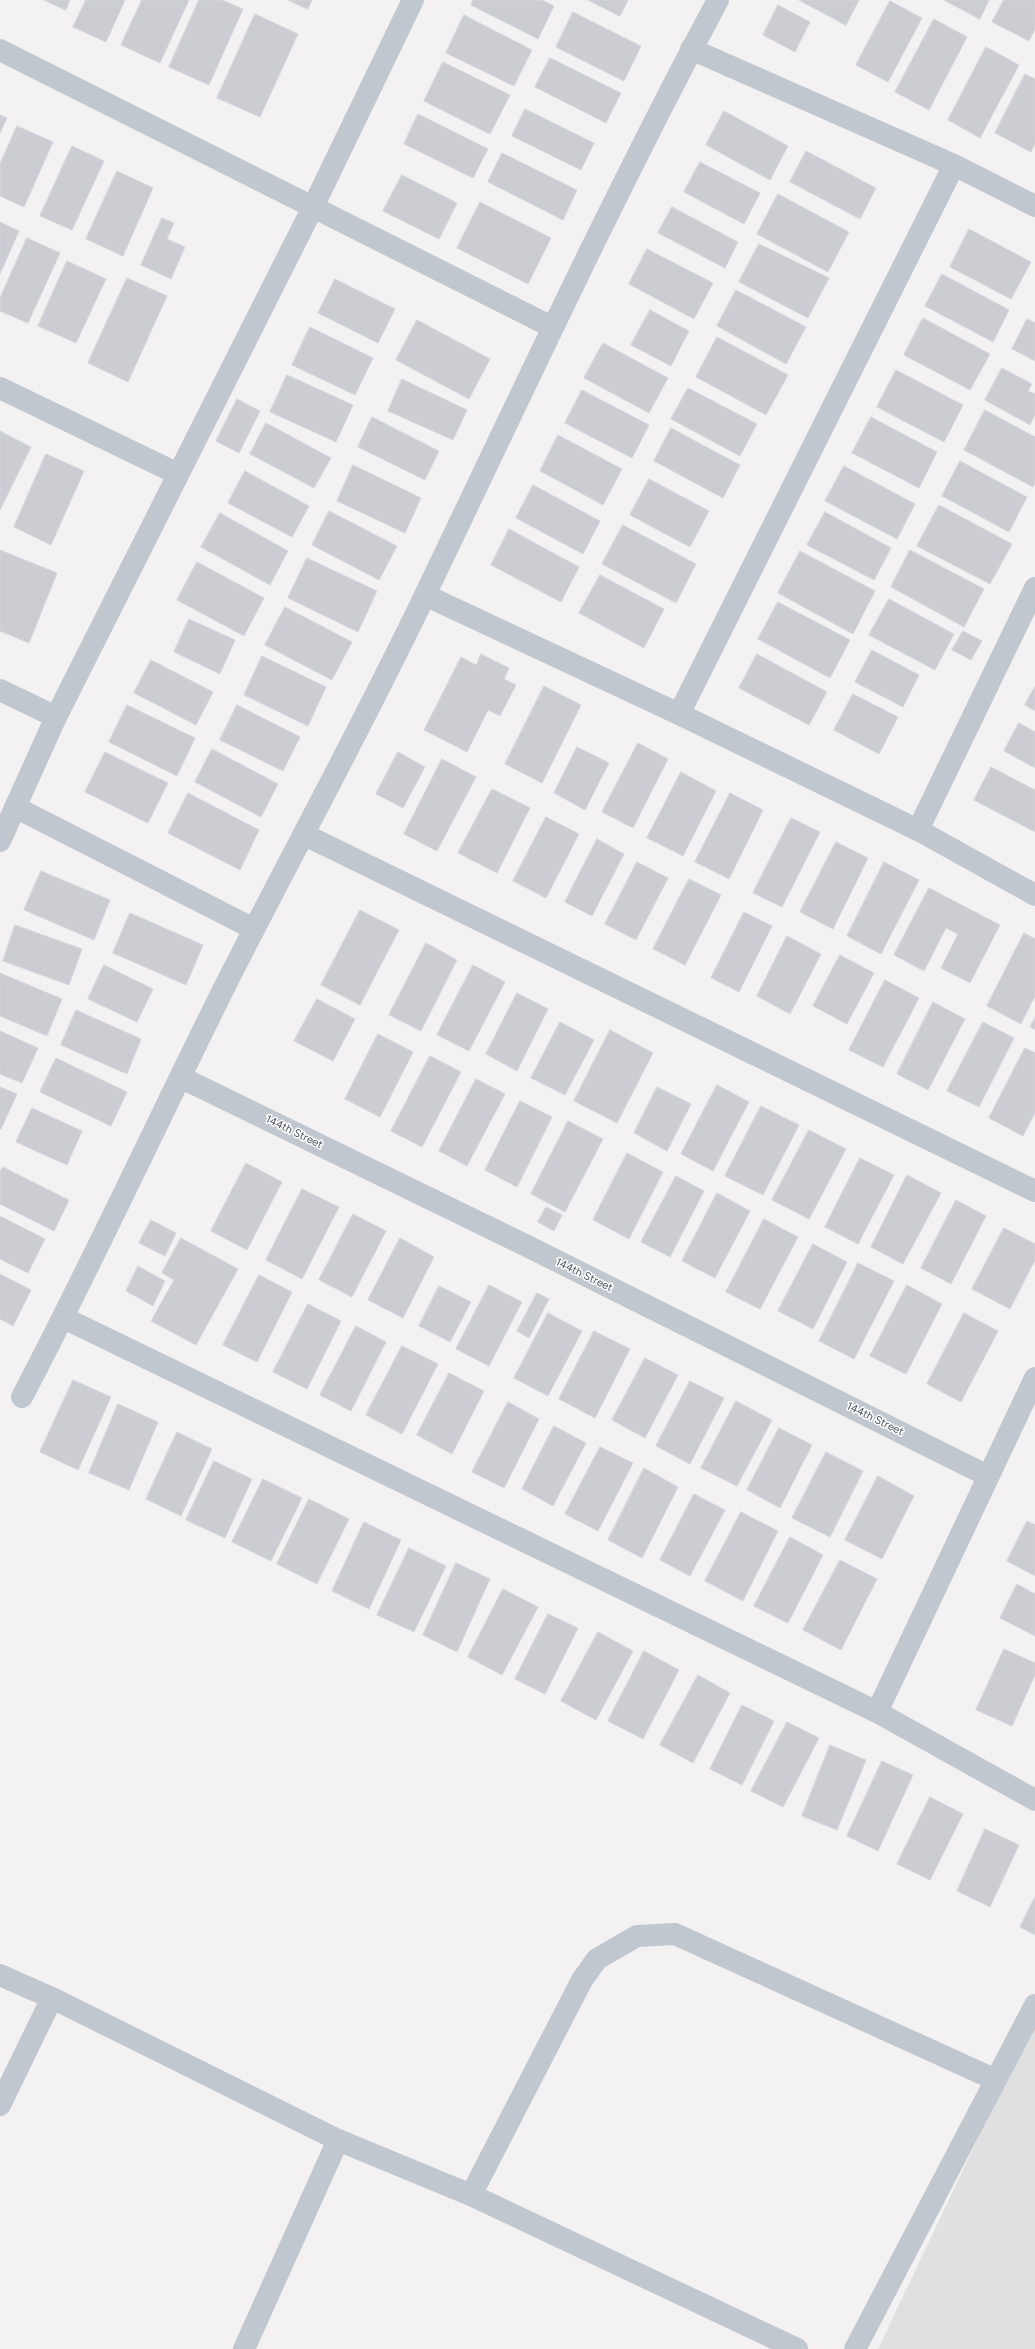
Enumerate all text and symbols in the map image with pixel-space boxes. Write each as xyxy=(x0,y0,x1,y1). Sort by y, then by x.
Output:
street label: 144th Street xyxy=(263,1112,325,1152)
street label: 144th Street xyxy=(553,1255,615,1295)
street label: 144th Street xyxy=(844,1399,906,1439)

